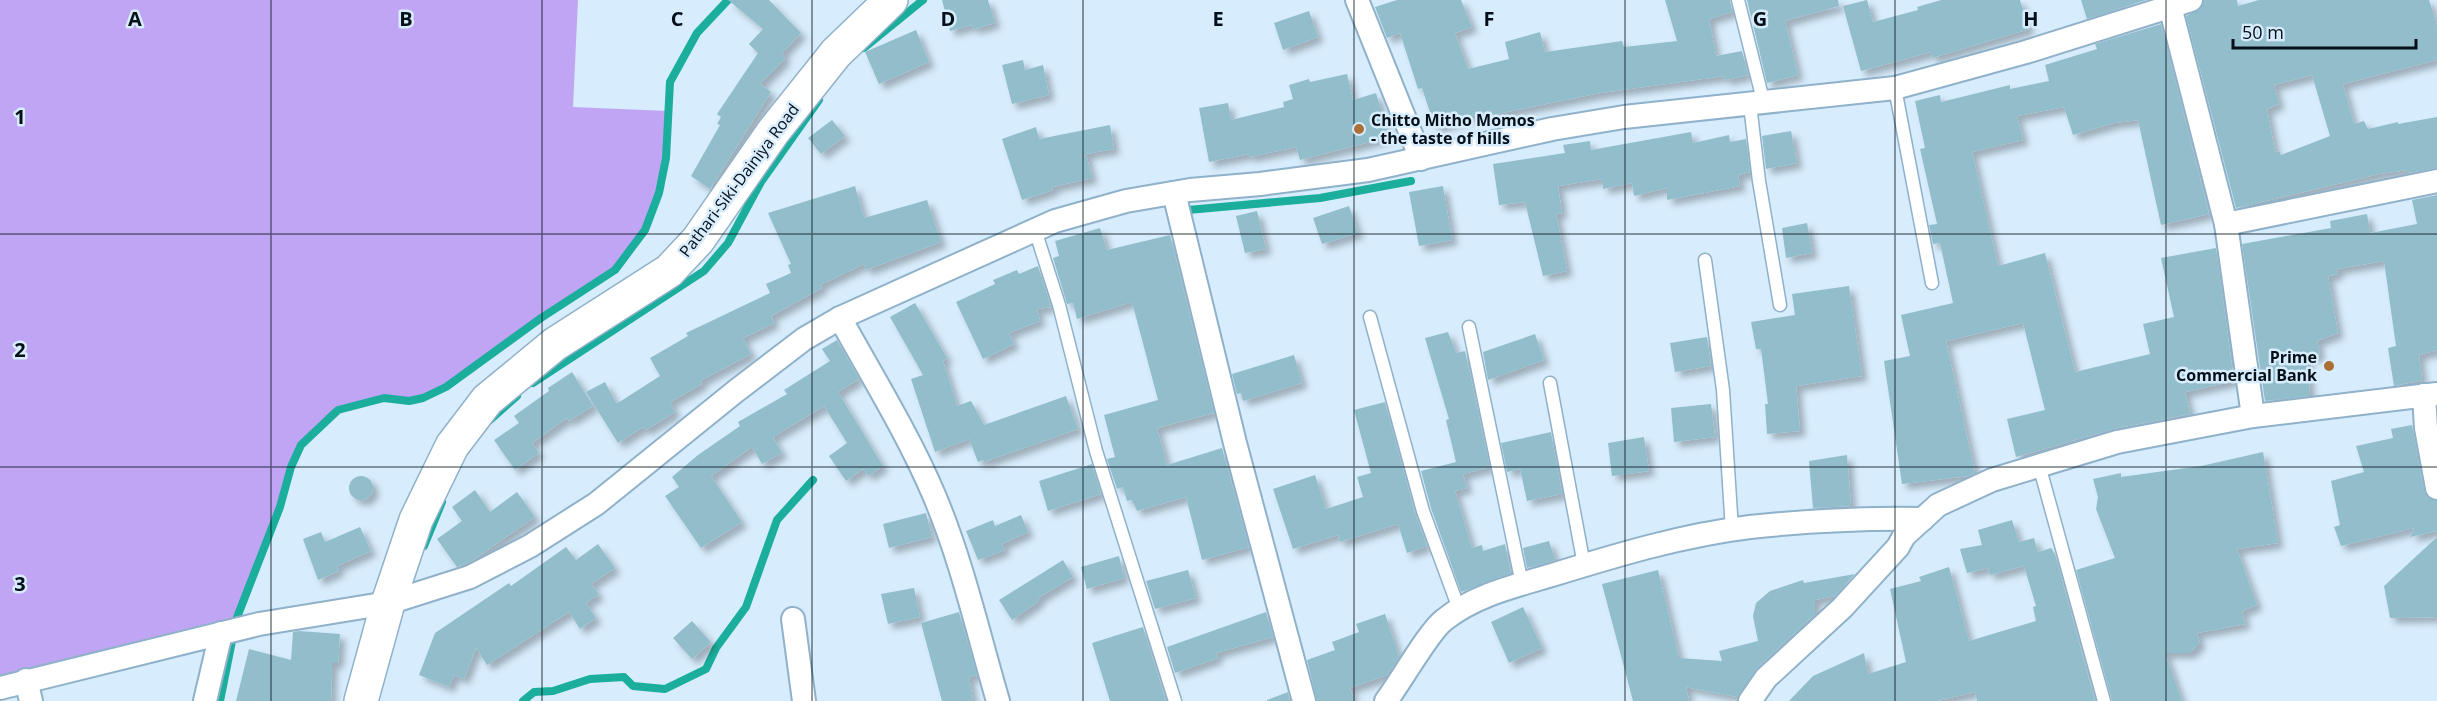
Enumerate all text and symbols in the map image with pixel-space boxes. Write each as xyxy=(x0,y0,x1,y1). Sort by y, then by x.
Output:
text: A xyxy=(128,5,142,32)
text: B xyxy=(399,5,413,32)
text: C xyxy=(671,5,684,32)
text: D xyxy=(941,5,955,32)
text: E xyxy=(1212,5,1224,32)
text: F xyxy=(1484,5,1494,32)
text: G xyxy=(1753,5,1767,32)
text: H xyxy=(2023,5,2039,32)
scale bar xyxy=(2233,12,2416,50)
text: 50 m xyxy=(2242,20,2284,44)
street label: Pathari-Siki-Dainiya Road xyxy=(674,99,804,261)
text: 1 xyxy=(14,103,26,130)
place label: Chitto Mitho Momos - the taste of hills xyxy=(1371,109,1535,149)
marker: Chitto Mitho Momos - the taste of hills xyxy=(1352,122,1366,136)
text: 2 xyxy=(14,336,26,363)
place label: Prime Commercial Bank xyxy=(2176,346,2317,386)
marker: Prime Commercial Bank xyxy=(2322,359,2336,373)
text: 3 xyxy=(14,570,26,597)

